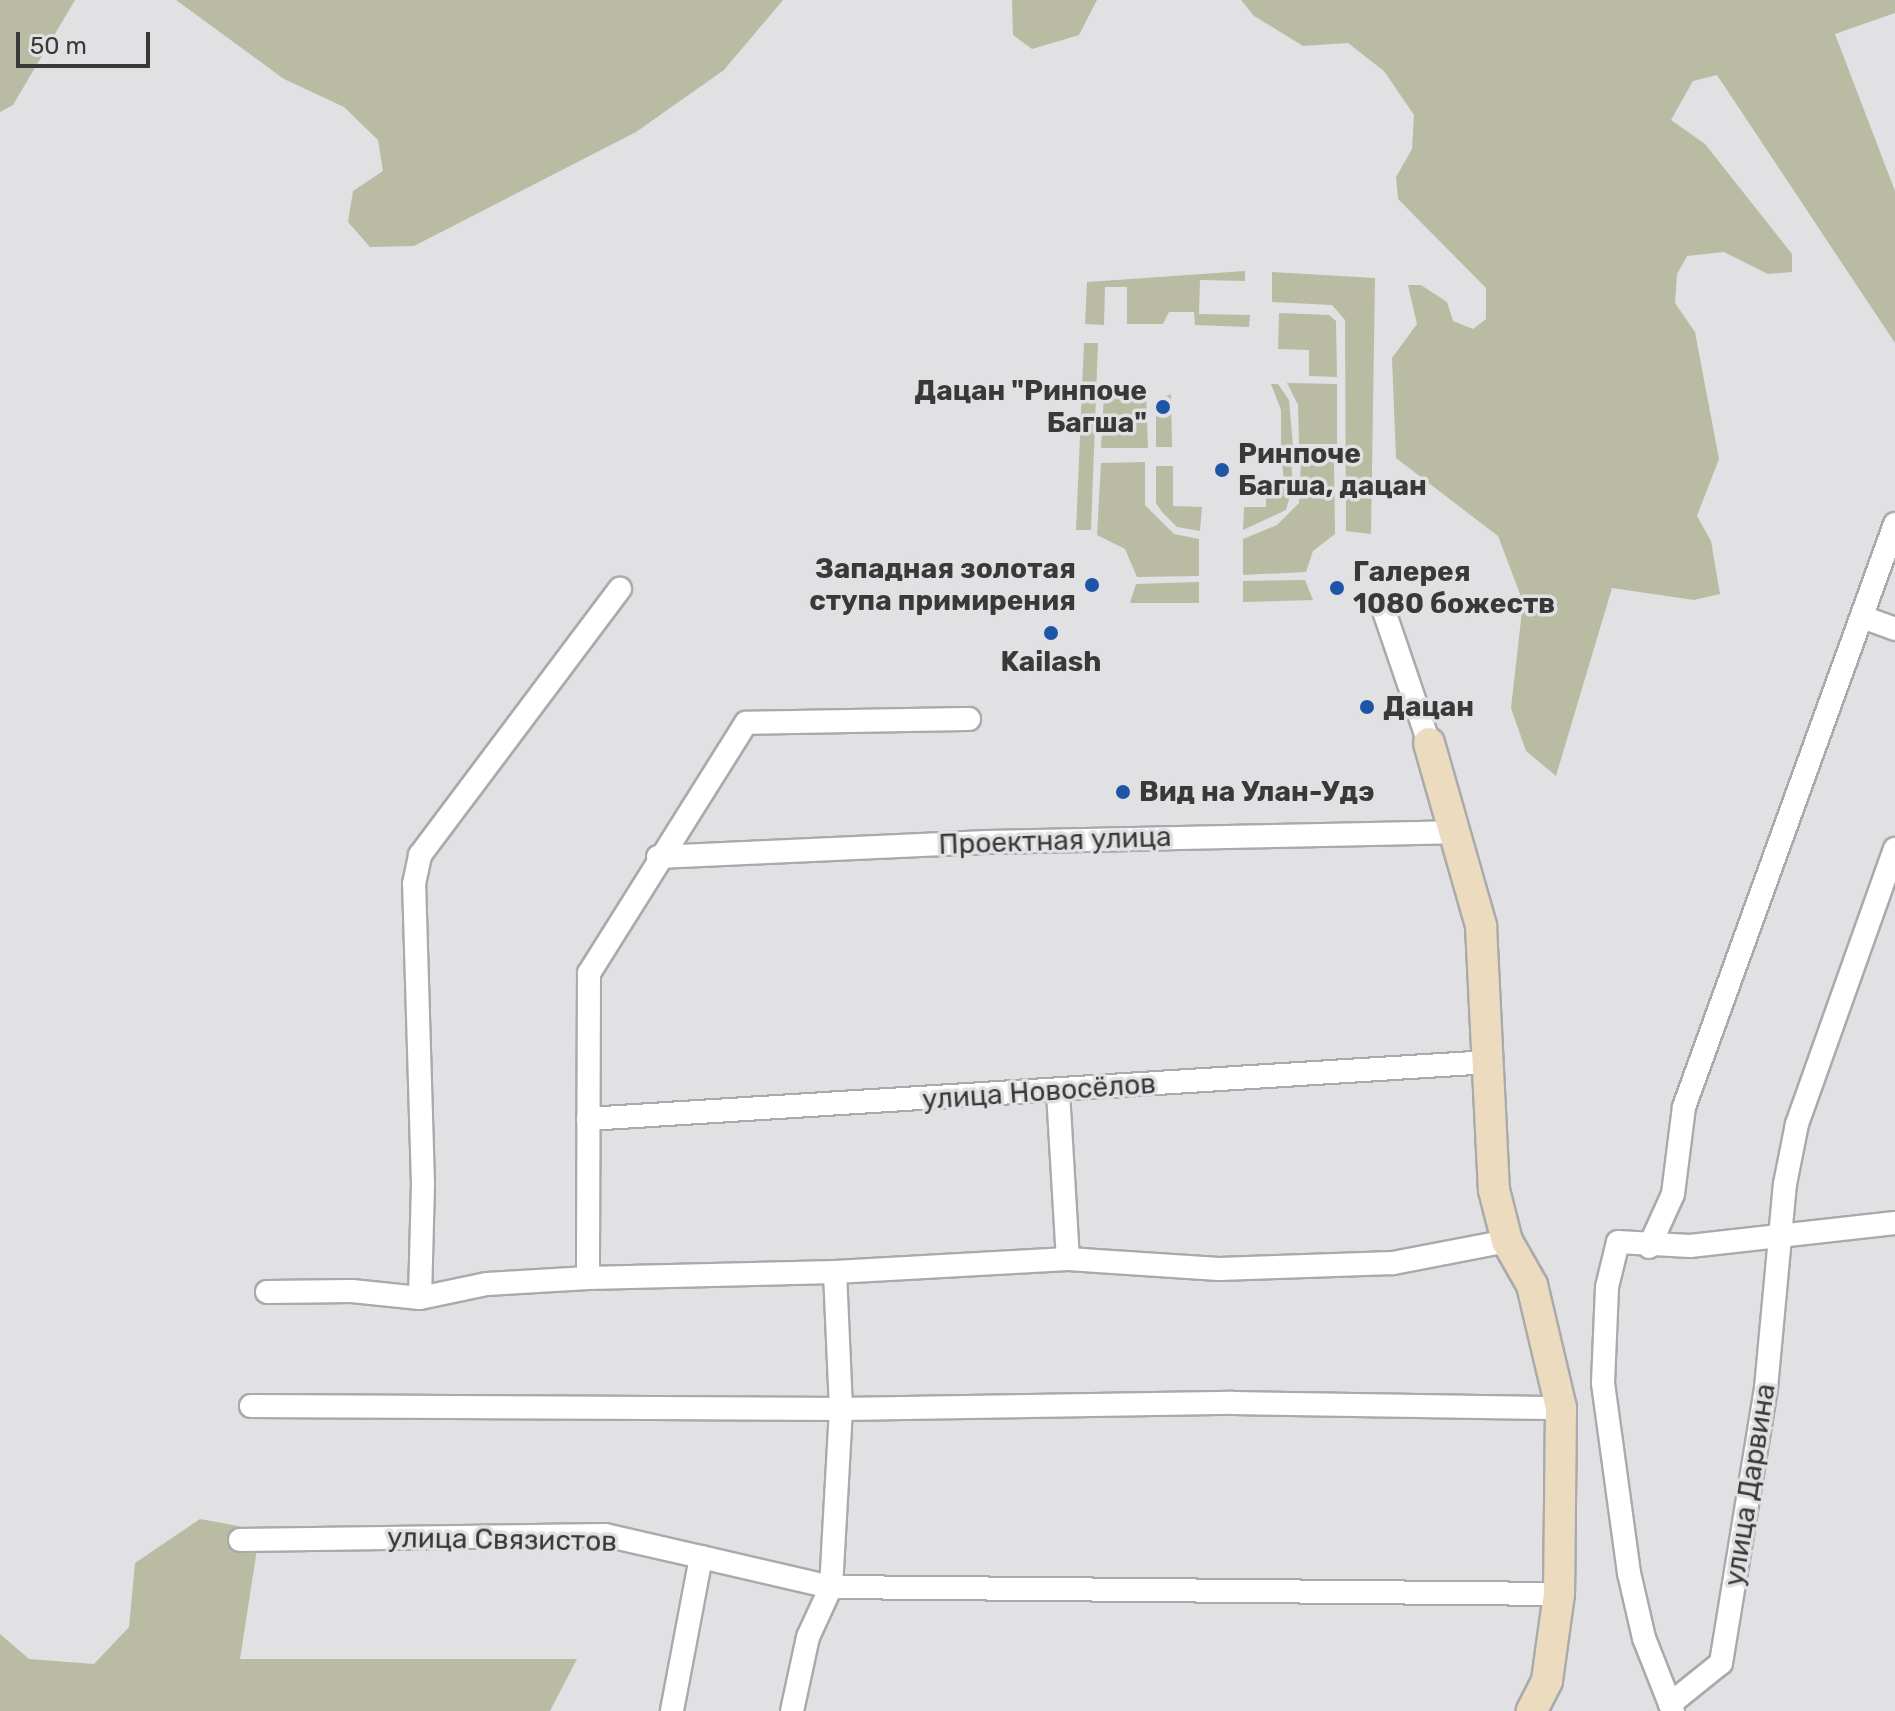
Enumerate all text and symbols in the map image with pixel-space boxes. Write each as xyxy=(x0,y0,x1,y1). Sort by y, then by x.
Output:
scale bar xyxy=(20,16,154,66)
text: 50 m xyxy=(30,32,87,60)
place label: Дацан "Ринпоче Багша" xyxy=(914,374,1147,440)
marker: Дацан "Ринпоче Багша" xyxy=(1154,398,1172,416)
place label: Ринпоче Багша, дацан xyxy=(1238,437,1427,503)
marker: Ринпоче Багша, дацан xyxy=(1213,461,1231,479)
place label: Западная золотая ступа примирения xyxy=(809,552,1076,618)
place label: Галерея 1080 божеств xyxy=(1353,555,1555,621)
marker: Западная золотая ступа примирения xyxy=(1083,576,1101,594)
marker: Галерея 1080 божеств xyxy=(1328,579,1346,597)
marker: Kailash xyxy=(1042,624,1060,642)
place label: Kailash xyxy=(1000,645,1102,679)
place label: Дацан xyxy=(1383,690,1474,724)
marker: Дацан xyxy=(1358,698,1376,716)
place label: Вид на Улан-Удэ xyxy=(1139,775,1375,809)
marker: Вид на Улан-Удэ xyxy=(1114,783,1132,801)
street label: Проектная улица xyxy=(938,820,1172,862)
street label: улица Новосёлов xyxy=(921,1067,1157,1117)
street label: улица Дарвина xyxy=(1717,1381,1783,1589)
street label: улица Связистов xyxy=(387,1521,617,1559)

